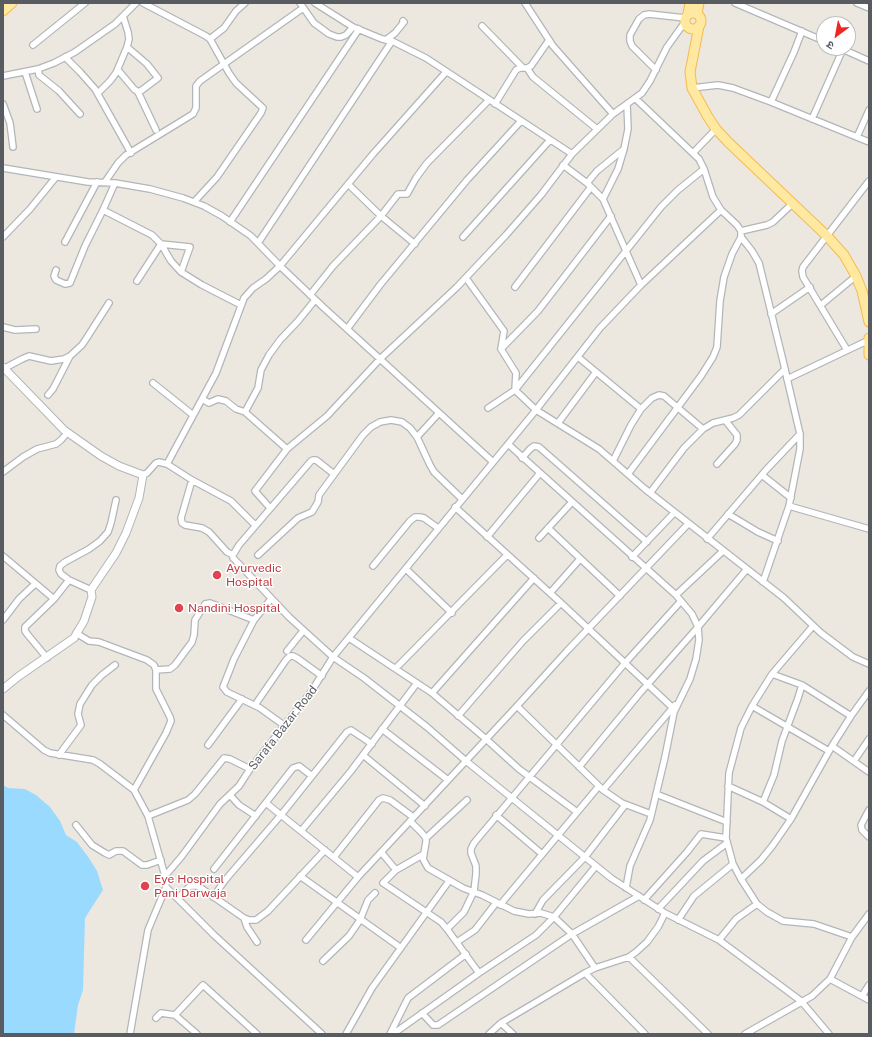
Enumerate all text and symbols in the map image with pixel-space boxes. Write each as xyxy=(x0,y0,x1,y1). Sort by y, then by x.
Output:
north arrow xyxy=(816,16,856,56)
text: उ xyxy=(824,39,836,52)
place label: Ayurvedic Hospital xyxy=(226,561,282,589)
marker: Ayurvedic Hospital xyxy=(211,569,223,581)
place label: Nandini Hospital xyxy=(188,601,281,615)
marker: Nandini Hospital xyxy=(173,602,185,614)
street label: Sarafa Bazar Road xyxy=(246,683,320,773)
place label: Eye Hospital Pani Darwaja xyxy=(154,872,226,900)
marker: Eye Hospital Pani Darwaja xyxy=(139,880,151,892)

